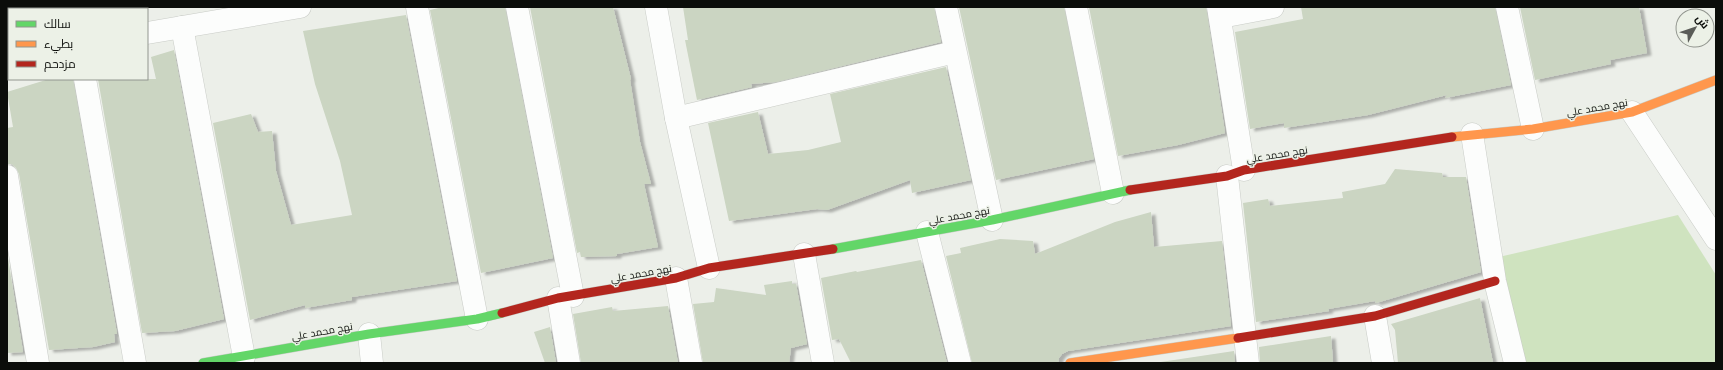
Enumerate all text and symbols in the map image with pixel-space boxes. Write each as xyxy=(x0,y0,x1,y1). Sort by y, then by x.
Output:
legend xyxy=(8,8,148,80)
north arrow xyxy=(1675,8,1715,48)
text: ش xyxy=(1693,12,1712,31)
text: سالك xyxy=(44,17,71,31)
text: بطيء xyxy=(44,37,73,54)
text: مزدحم xyxy=(44,57,76,72)
street label: نهج محمد علي xyxy=(1566,97,1629,120)
street label: نهج محمد علي xyxy=(1246,144,1309,167)
street label: نهج محمد علي xyxy=(928,205,991,228)
street label: نهج محمد علي xyxy=(610,263,673,286)
street label: نهج محمد علي xyxy=(291,321,354,344)

